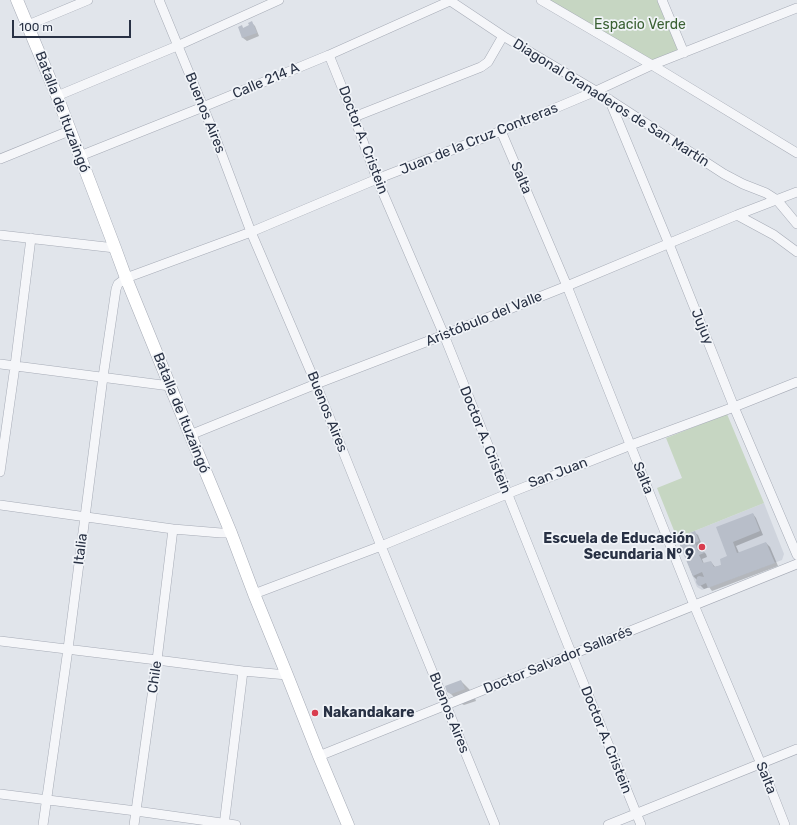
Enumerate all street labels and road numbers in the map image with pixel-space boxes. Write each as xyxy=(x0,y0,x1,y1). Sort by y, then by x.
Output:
street label: Diagonal Granaderos de San Martín xyxy=(510,35,712,171)
street label: Batalla de Ituzaingó xyxy=(31,49,93,175)
street label: Calle 214 A xyxy=(230,59,302,103)
street label: Buenos Aires xyxy=(181,70,229,156)
street label: Doctor A. Cristein xyxy=(335,84,391,196)
street label: Juan de la Cruz Contreras xyxy=(398,100,560,178)
street label: Salta xyxy=(507,160,535,196)
street label: Aristóbulo del Valle xyxy=(423,288,545,350)
street label: Jujuy xyxy=(687,307,717,347)
street label: Batalla de Ituzaingó xyxy=(149,350,213,476)
street label: Buenos Aires xyxy=(303,369,351,455)
street label: Doctor A. Cristein xyxy=(456,384,514,496)
street label: San Juan xyxy=(526,454,590,492)
street label: Salta xyxy=(629,460,657,496)
street label: Italia xyxy=(71,532,91,566)
street label: Doctor Salvador Sallarés xyxy=(481,622,635,698)
street label: Chile xyxy=(144,660,166,694)
street label: Buenos Aires xyxy=(425,670,473,756)
street label: Doctor A. Cristein xyxy=(577,684,635,796)
street label: Salta xyxy=(752,760,780,796)

